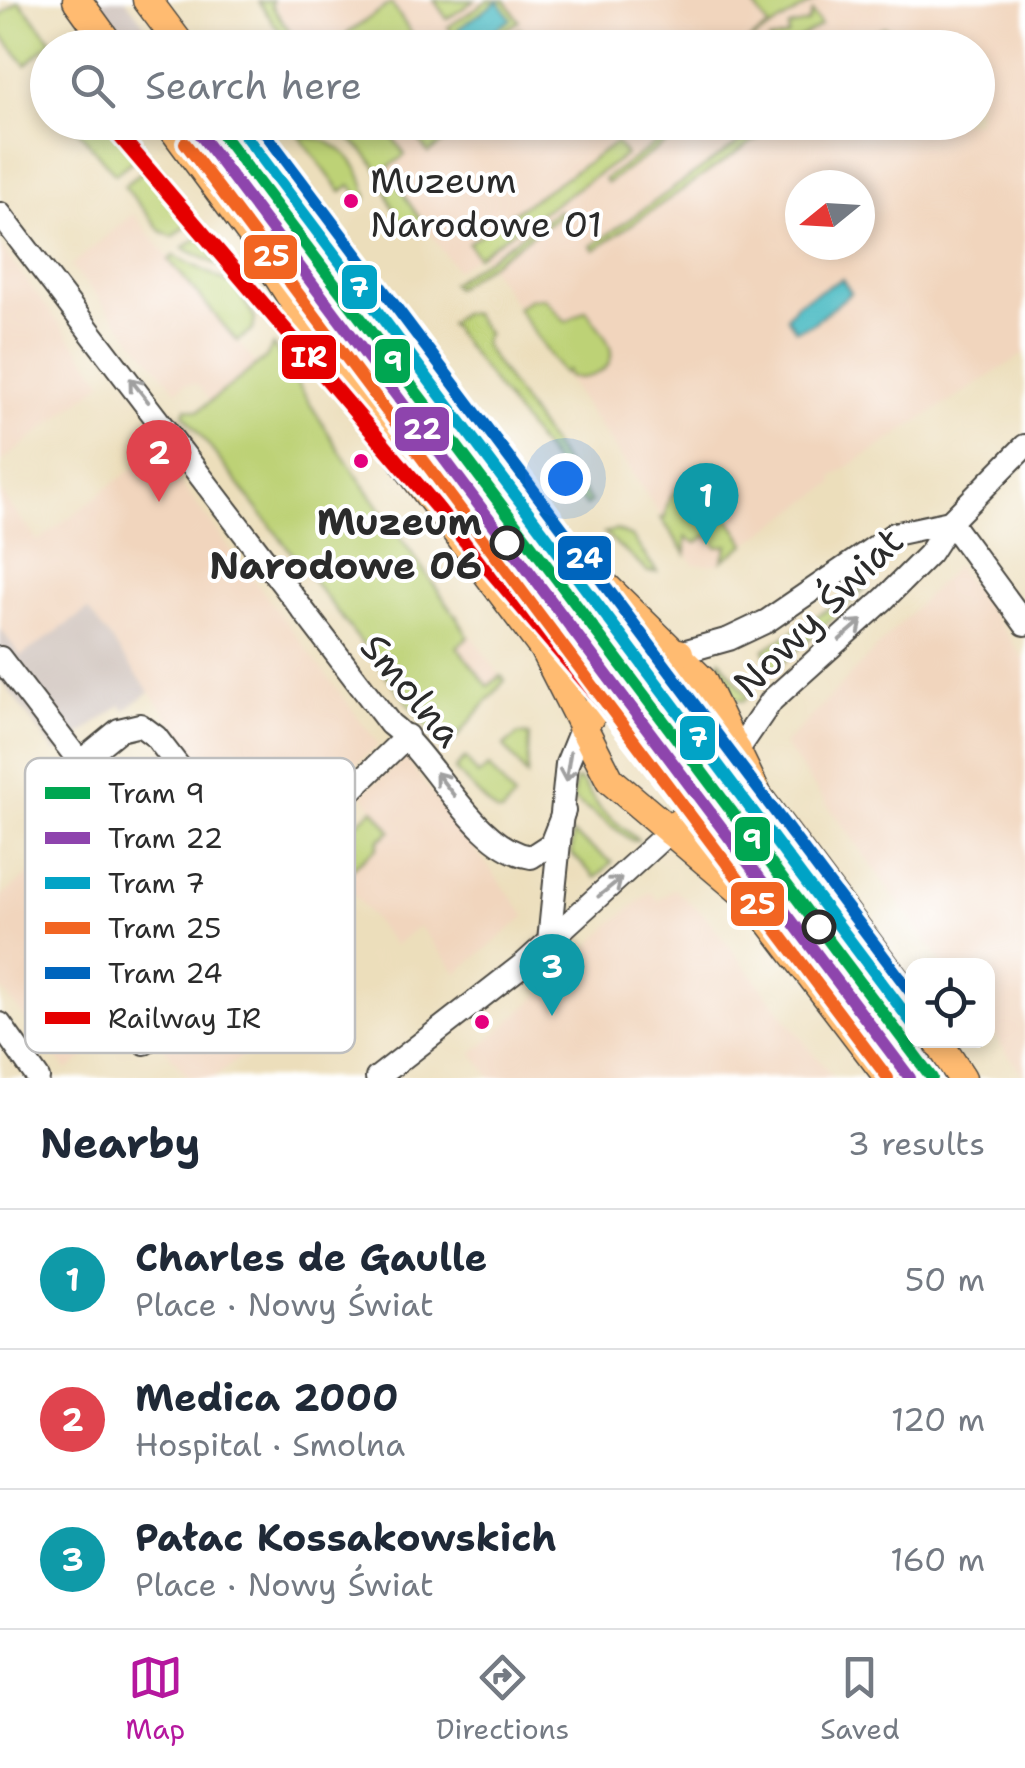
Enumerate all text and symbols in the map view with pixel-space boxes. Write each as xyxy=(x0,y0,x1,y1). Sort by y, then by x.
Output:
search box xyxy=(30,30,995,140)
icon: search xyxy=(65,58,120,113)
text: Search here xyxy=(145,60,362,111)
place label: Muzeum Narodowe 01 xyxy=(370,156,602,249)
north arrow xyxy=(785,170,875,260)
marker: Muzeum Narodowe 01 xyxy=(341,191,361,211)
line badge: 25 xyxy=(242,233,299,281)
text: 25 xyxy=(253,237,289,275)
line badge: 7 xyxy=(340,263,379,311)
text: 7 xyxy=(349,268,369,306)
line badge: IR xyxy=(280,333,338,381)
line badge: 9 xyxy=(373,337,412,385)
text: IR xyxy=(291,338,328,376)
text: 9 xyxy=(383,342,403,380)
one-way arrow xyxy=(128,378,150,404)
line badge: 22 xyxy=(393,405,451,453)
text: 22 xyxy=(403,410,441,448)
pin: 2 xyxy=(126,420,192,502)
unlabelled marker xyxy=(351,451,371,471)
your location xyxy=(540,453,591,504)
pin: 1 xyxy=(674,462,738,545)
place label: Muzeum Narodowe 06 xyxy=(209,496,482,591)
street label: Nowy Świat xyxy=(722,516,914,708)
marker: Muzeum Narodowe 06 xyxy=(491,527,523,559)
line badge: 24 xyxy=(556,534,613,582)
text: 24 xyxy=(565,539,603,577)
one-way arrow xyxy=(837,620,863,642)
street label: Smolna xyxy=(349,622,475,758)
line badge: 7 xyxy=(678,714,717,762)
text: 7 xyxy=(688,718,708,756)
one-way arrow xyxy=(558,751,577,783)
legend xyxy=(25,758,355,1053)
one-way arrow xyxy=(434,772,456,798)
text: Tram 9 xyxy=(108,774,205,812)
line badge: 9 xyxy=(733,815,772,863)
text: Tram 22 xyxy=(108,819,223,857)
text: 9 xyxy=(742,820,762,858)
text: Tram 7 xyxy=(108,864,205,902)
one-way arrow xyxy=(597,876,623,898)
line badge: 25 xyxy=(729,880,786,928)
text: 25 xyxy=(739,885,775,923)
text: Tram 25 xyxy=(108,909,221,947)
unlabelled marker xyxy=(803,911,835,943)
pin: 3 xyxy=(520,934,584,1016)
text: Tram 24 xyxy=(108,954,223,992)
map controls xyxy=(905,958,995,1048)
button: locate xyxy=(905,958,995,1048)
text: Railway IR xyxy=(108,999,261,1037)
unlabelled marker xyxy=(472,1012,492,1032)
text: Nearby xyxy=(40,1115,200,1171)
text: 3 results xyxy=(848,1122,985,1165)
text: Charles de Gaulle xyxy=(135,1232,487,1283)
text: 1 xyxy=(65,1258,80,1301)
text: 50 m xyxy=(905,1258,985,1301)
text: Place · Nowy Świat xyxy=(135,1283,434,1326)
text: Medica 2000 xyxy=(135,1372,399,1423)
text: 2 xyxy=(61,1398,84,1441)
text: 120 m xyxy=(891,1398,985,1441)
text: Hospital · Smolna xyxy=(135,1423,405,1466)
text: Pałac Kossakowskich xyxy=(135,1512,557,1563)
text: 3 xyxy=(61,1538,84,1581)
text: 160 m xyxy=(890,1538,985,1581)
text: Place · Nowy Świat xyxy=(135,1563,434,1606)
tab: Map xyxy=(125,1650,185,1748)
tab: Directions xyxy=(436,1650,569,1748)
tab: Saved xyxy=(820,1650,900,1748)

